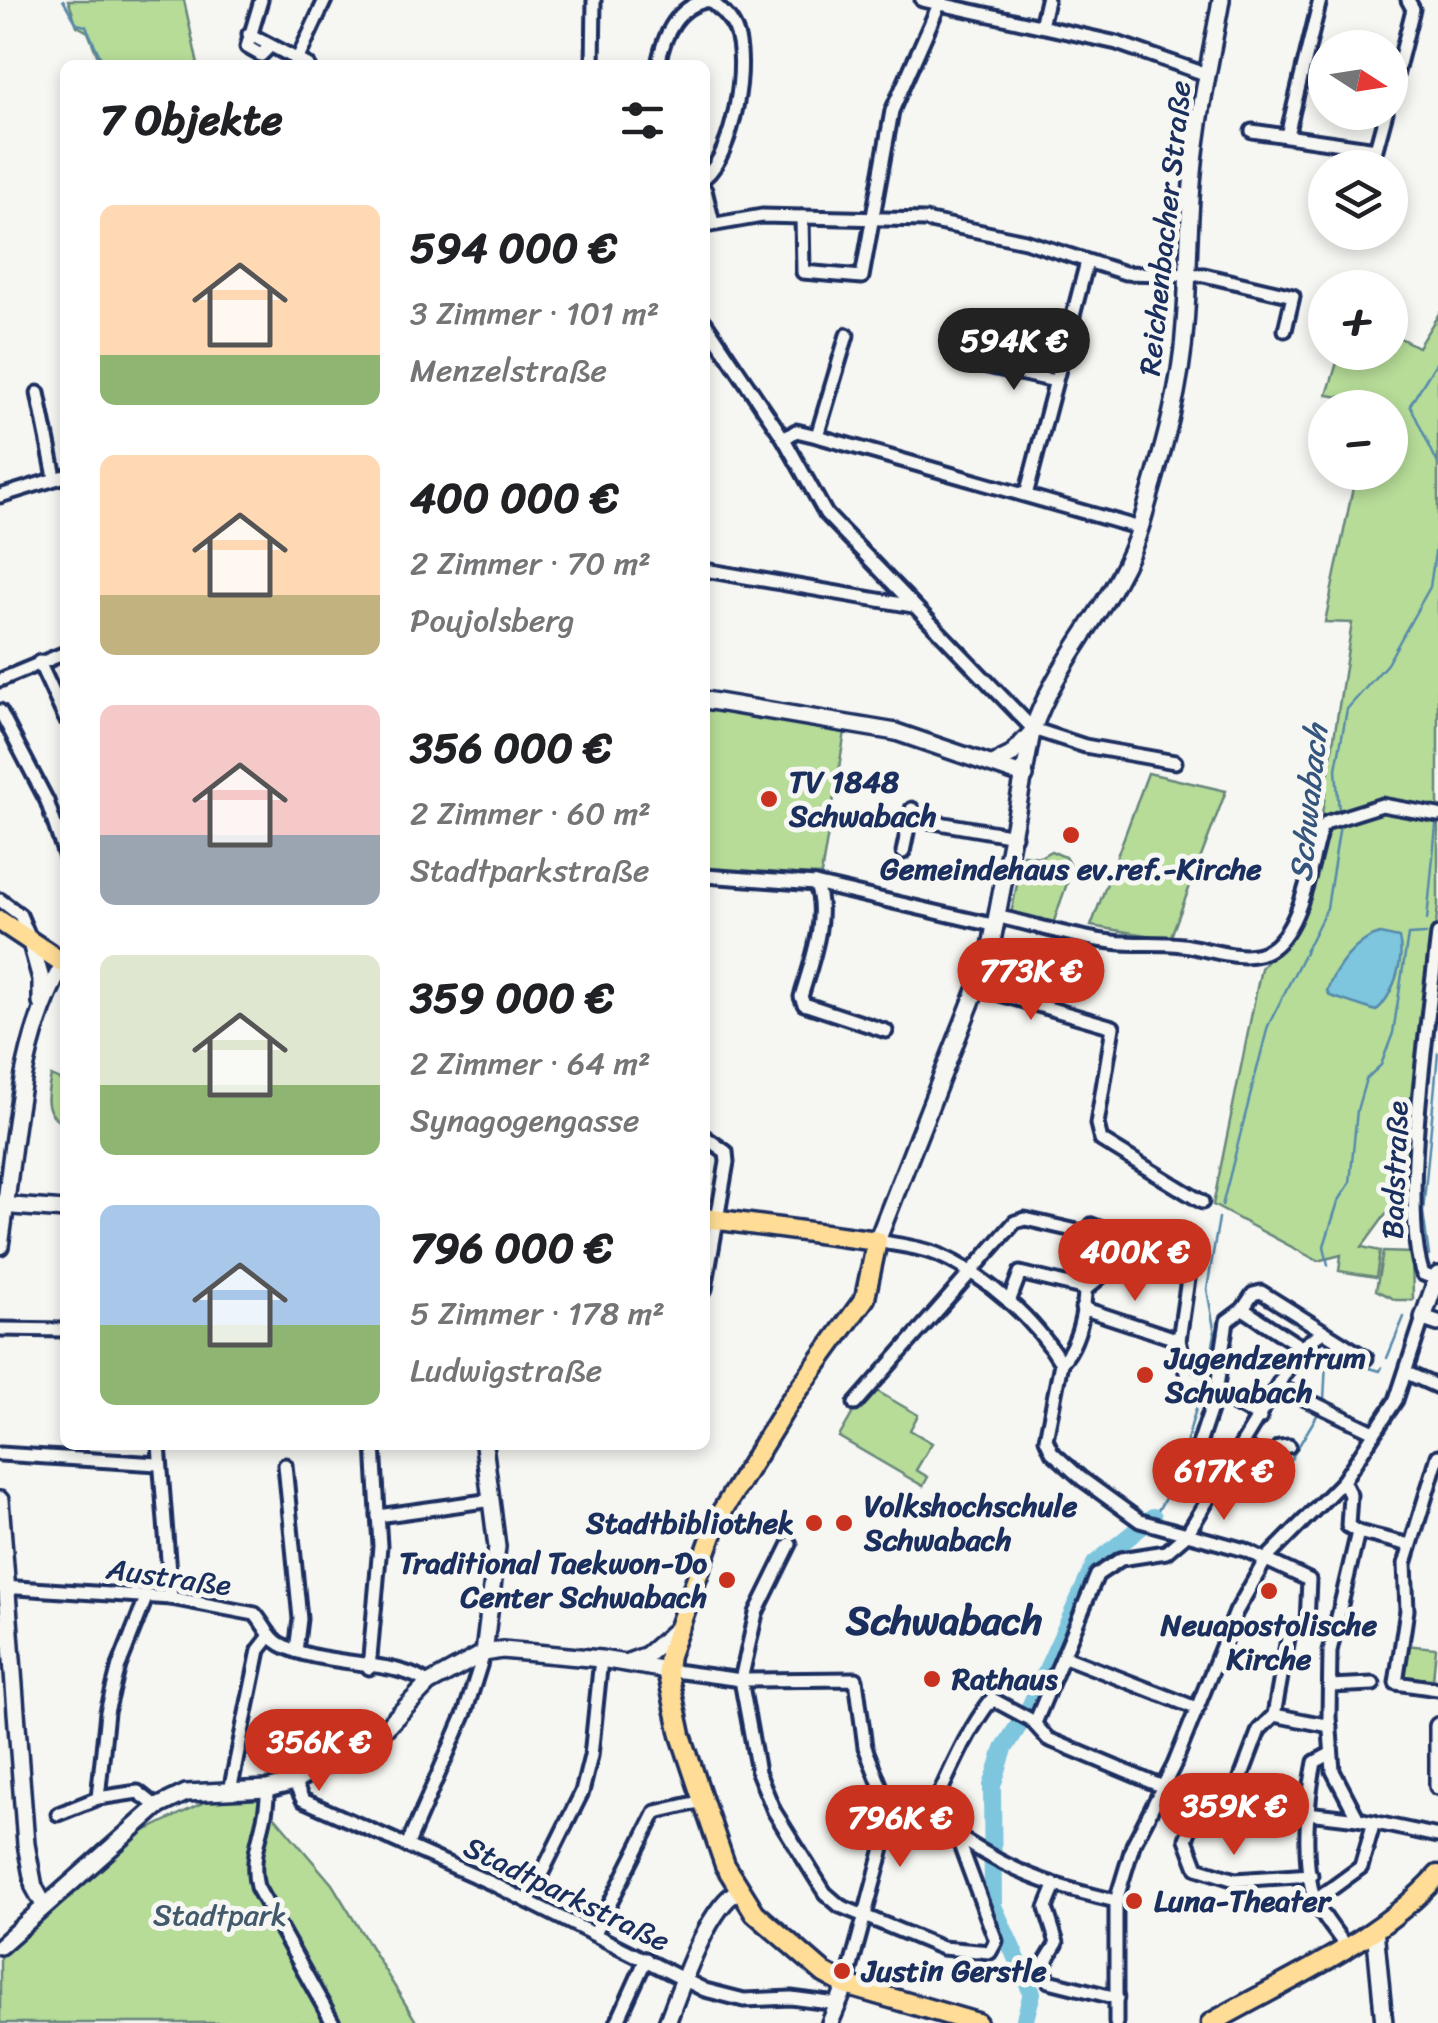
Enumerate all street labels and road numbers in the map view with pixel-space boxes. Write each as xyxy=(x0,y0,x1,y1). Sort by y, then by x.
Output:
street label: Reichenbacher Straße xyxy=(1123,78,1207,378)
street label: Badstraße xyxy=(1366,1100,1424,1240)
street label: Austraße xyxy=(102,1541,235,1612)
street label: Stadtparkstraße xyxy=(454,1821,680,1967)

